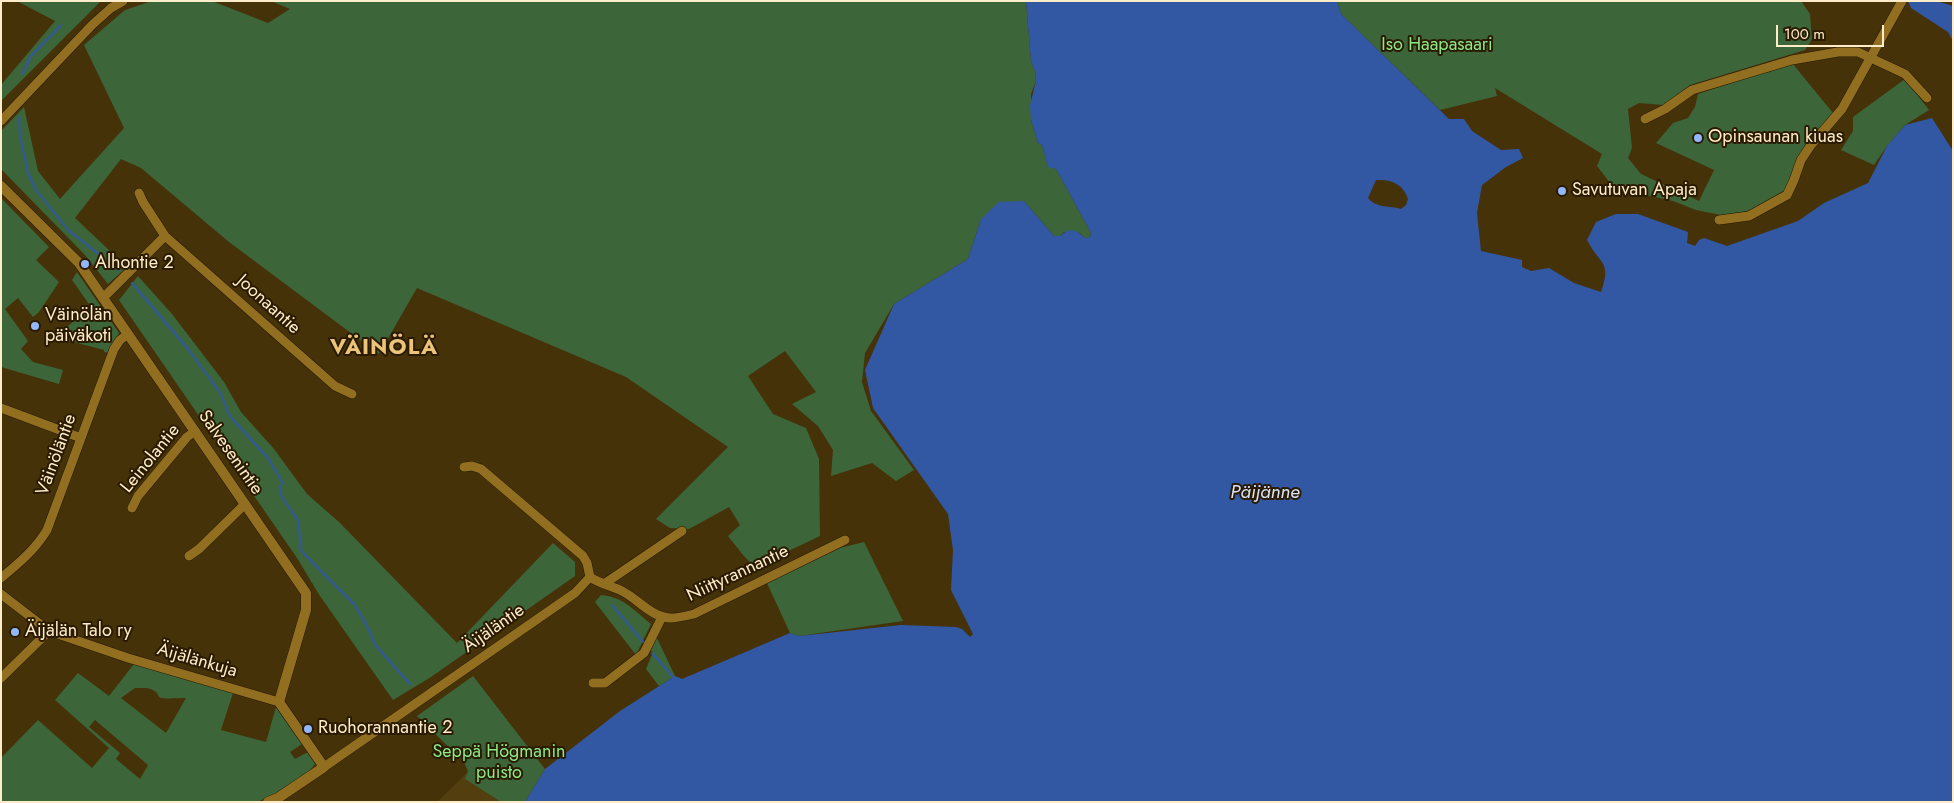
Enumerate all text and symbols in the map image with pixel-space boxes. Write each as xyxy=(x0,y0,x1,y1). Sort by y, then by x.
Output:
scale bar xyxy=(1779,15,1886,47)
text: 100 m xyxy=(1784,23,1825,45)
park label: Iso Haapasaari xyxy=(1381,35,1493,57)
place label: Opinsaunan kiuas xyxy=(1708,127,1843,149)
marker: Opinsaunan kiuas xyxy=(1692,132,1704,144)
place label: Savutuvan Apaja xyxy=(1572,180,1697,202)
marker: Savutuvan Apaja xyxy=(1556,185,1568,197)
place label: Alhontie 2 xyxy=(95,253,174,275)
marker: Alhontie 2 xyxy=(79,258,91,270)
street label: Joonaantie xyxy=(232,271,304,339)
place label: Väinölän päiväkoti xyxy=(45,305,112,348)
marker: Väinölän päiväkoti xyxy=(29,320,41,332)
district label: VÄINÖLÄ xyxy=(329,336,439,362)
street label: Salvesenintie xyxy=(193,407,267,499)
street label: Väinöläntie xyxy=(32,411,82,499)
street label: Leinolantie xyxy=(117,420,185,498)
water label: Päijänne xyxy=(1230,482,1300,504)
street label: Niittyrannantie xyxy=(684,541,792,607)
street label: Äijäläntie xyxy=(459,600,529,658)
place label: Äijälän Talo ry xyxy=(25,621,132,643)
marker: Äijälän Talo ry xyxy=(9,626,21,638)
street label: Äijälänkuja xyxy=(154,639,240,683)
place label: Ruohorannantie 2 xyxy=(318,718,452,740)
marker: Ruohorannantie 2 xyxy=(302,723,314,735)
park label: Seppä Högmanin puisto xyxy=(432,742,566,784)

